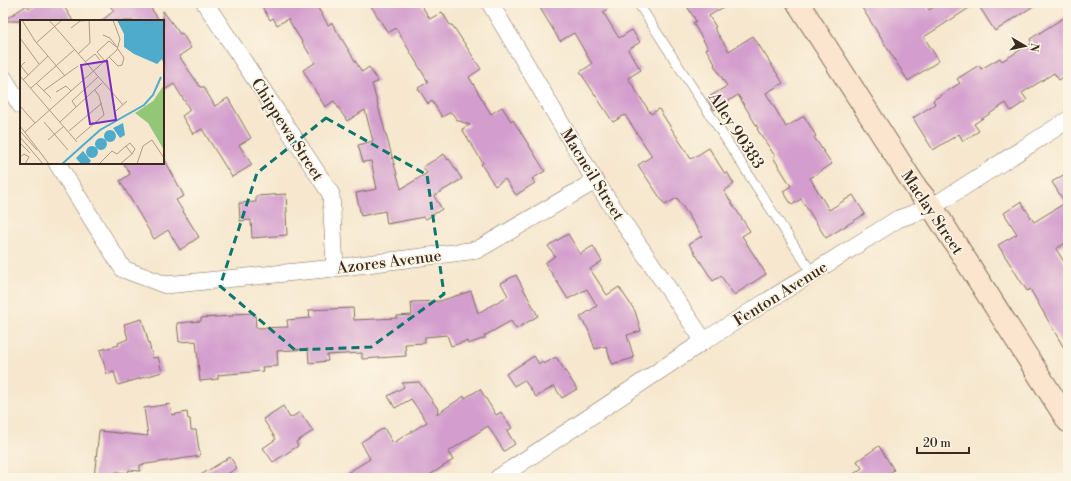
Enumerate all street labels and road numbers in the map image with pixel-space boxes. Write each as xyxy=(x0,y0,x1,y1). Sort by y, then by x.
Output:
street label: Chippewa Street xyxy=(247,74,328,185)
street label: Alley 90383 xyxy=(703,88,768,173)
street label: Macneil Street xyxy=(556,125,629,225)
street label: Maclay Street xyxy=(897,167,968,259)
street label: Azores Avenue xyxy=(335,246,443,278)
street label: Fenton Avenue xyxy=(730,257,831,331)

